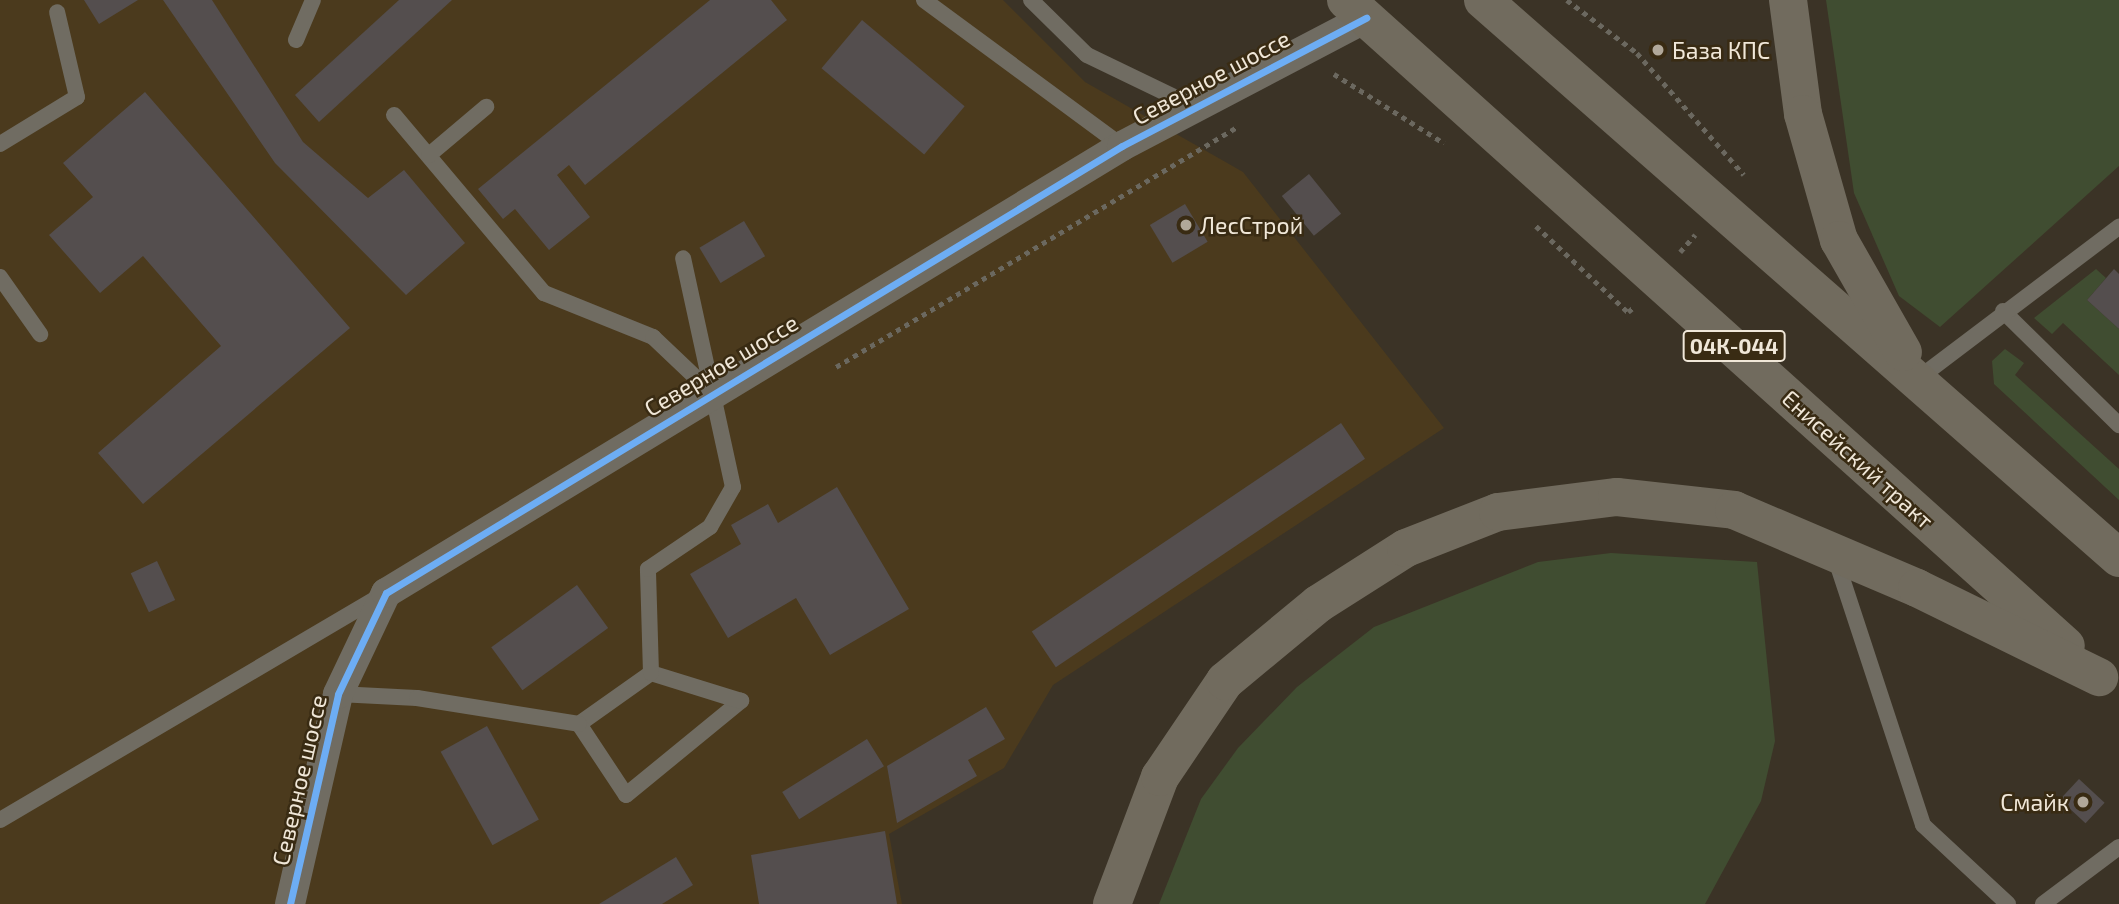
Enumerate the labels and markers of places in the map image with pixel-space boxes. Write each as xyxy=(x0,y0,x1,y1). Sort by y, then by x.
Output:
place label: База КПС xyxy=(1672,36,1770,64)
marker: База КПС xyxy=(1650,42,1666,58)
place label: ЛесСтрой xyxy=(1200,211,1303,239)
marker: ЛесСтрой xyxy=(1178,217,1194,233)
place label: Смайк xyxy=(2000,788,2069,816)
marker: Смайк xyxy=(2075,794,2091,810)

